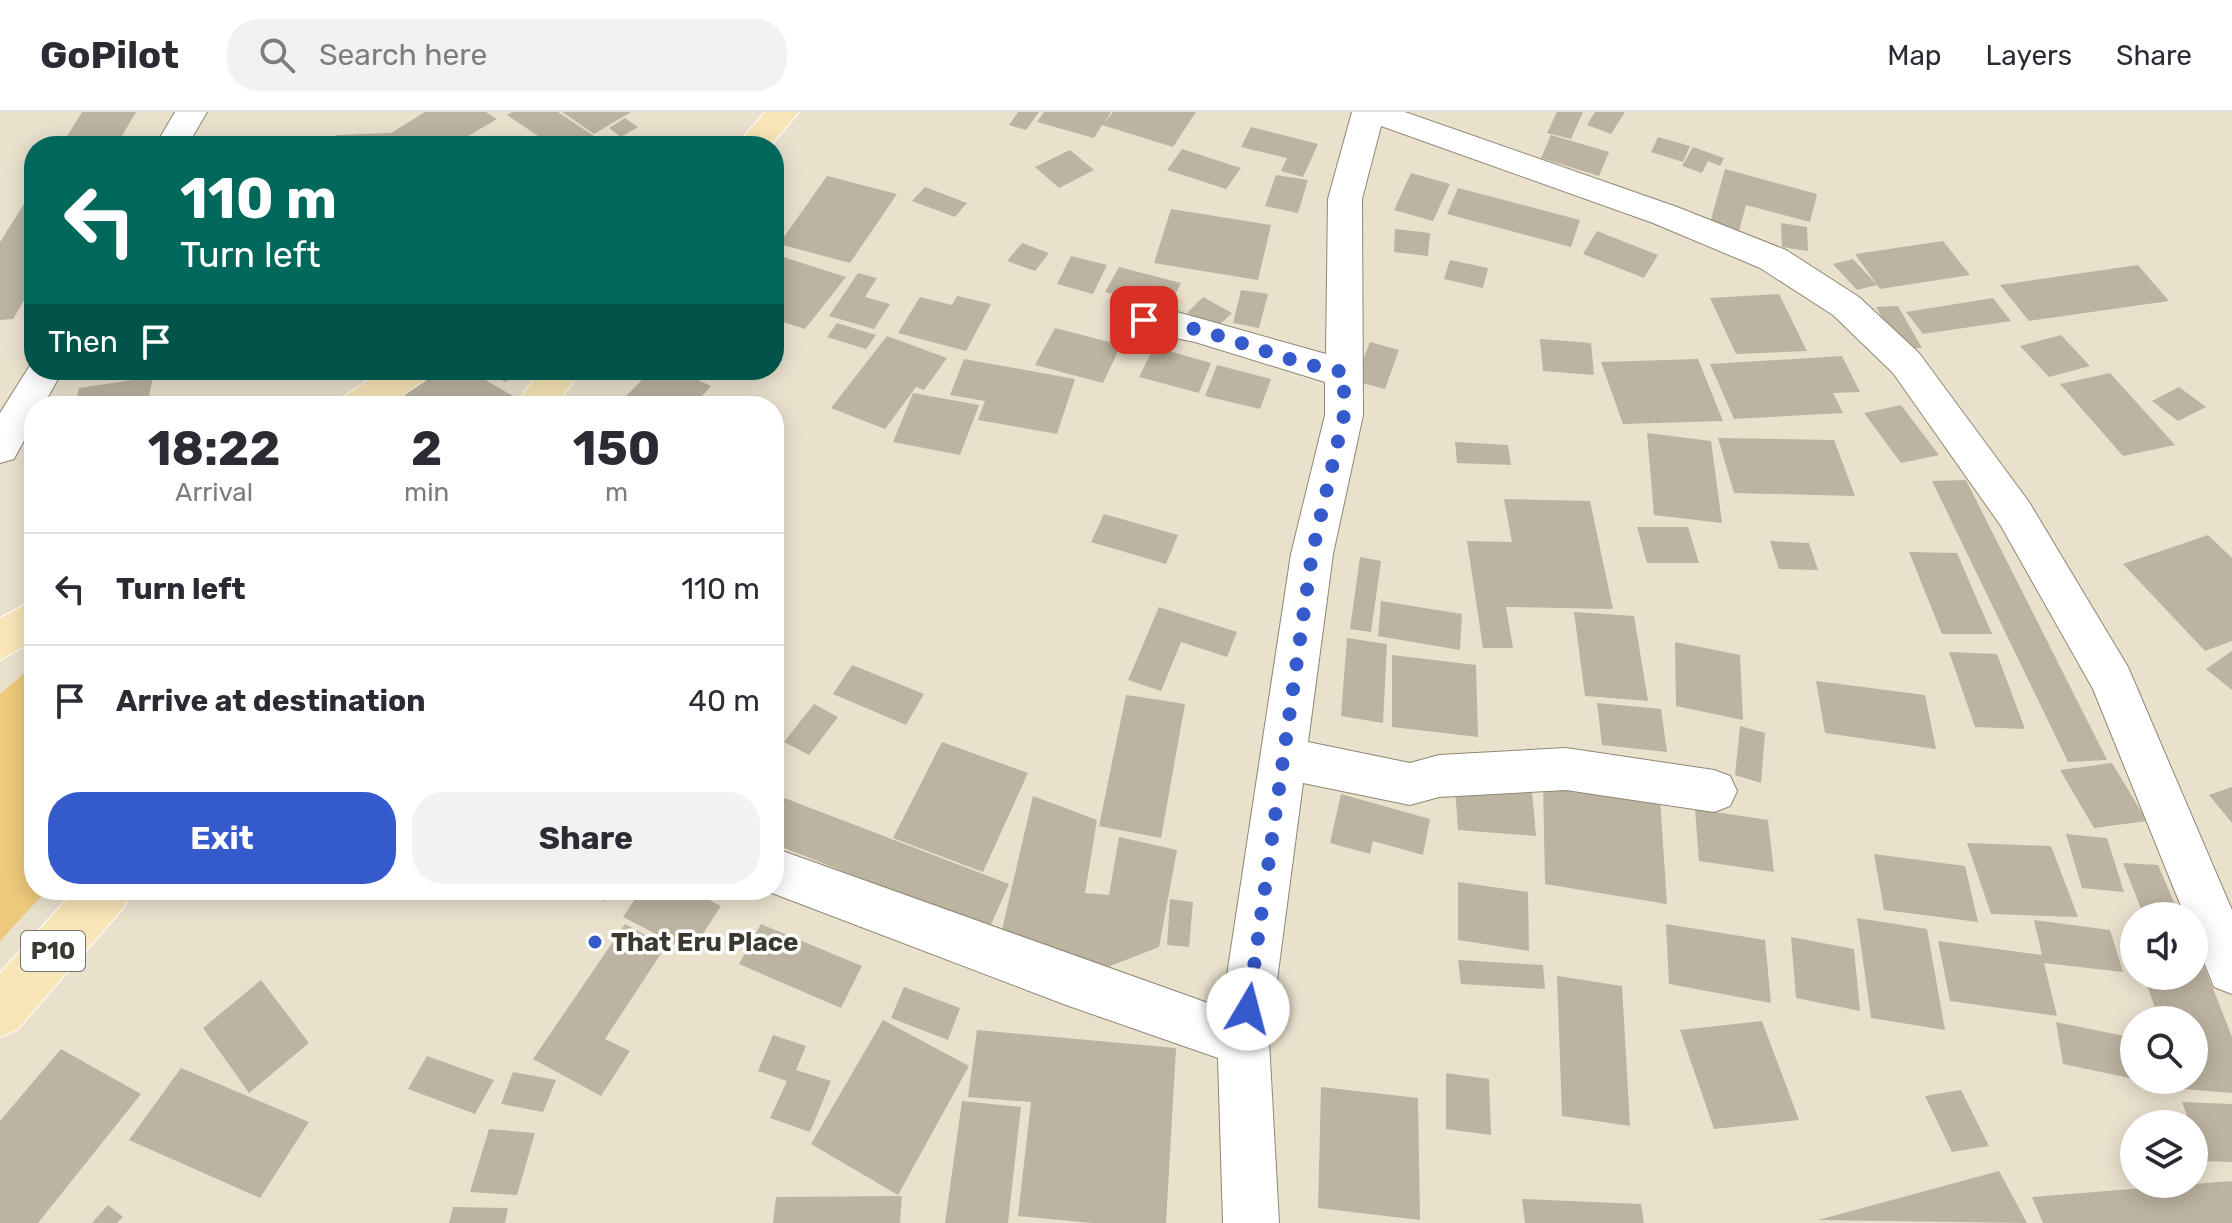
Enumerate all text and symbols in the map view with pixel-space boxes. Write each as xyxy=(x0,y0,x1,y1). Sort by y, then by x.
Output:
search box xyxy=(227,19,787,91)
text: GoPilot xyxy=(40,32,179,78)
icon: search xyxy=(255,33,299,77)
text: Search here xyxy=(319,37,487,73)
text: Map xyxy=(1887,39,1942,72)
text: Layers xyxy=(1986,39,2072,72)
text: Share xyxy=(2116,39,2192,72)
text: 110 m xyxy=(180,166,337,232)
icon: left xyxy=(48,168,152,272)
text: Turn left xyxy=(180,233,321,276)
pin xyxy=(1110,286,1178,354)
icon: arrive xyxy=(1122,298,1166,342)
icon: arrive xyxy=(134,320,178,364)
text: Then xyxy=(48,324,118,360)
text: 18:22 xyxy=(148,420,280,477)
text: 2 xyxy=(411,420,442,477)
text: 150 xyxy=(573,420,660,477)
text: Arrival xyxy=(175,477,253,508)
text: min xyxy=(404,477,449,508)
text: m xyxy=(605,477,628,508)
icon: left xyxy=(48,567,92,611)
text: Turn left xyxy=(116,571,246,607)
text: 110 m xyxy=(681,571,760,607)
icon: arrive xyxy=(48,679,92,723)
text: Arrive at destination xyxy=(116,683,426,719)
text: 40 m xyxy=(688,683,760,719)
button: Exit xyxy=(48,792,396,884)
button: Share xyxy=(412,792,760,884)
map controls xyxy=(2120,902,2208,1198)
button: sound xyxy=(2120,902,2208,990)
place label: That Eru Place xyxy=(611,927,799,958)
road number: P10 xyxy=(21,931,85,971)
marker: That Eru Place xyxy=(586,933,604,951)
position arrow xyxy=(1206,967,1290,1051)
button: search xyxy=(2120,1006,2208,1094)
button: layers xyxy=(2120,1110,2208,1198)

